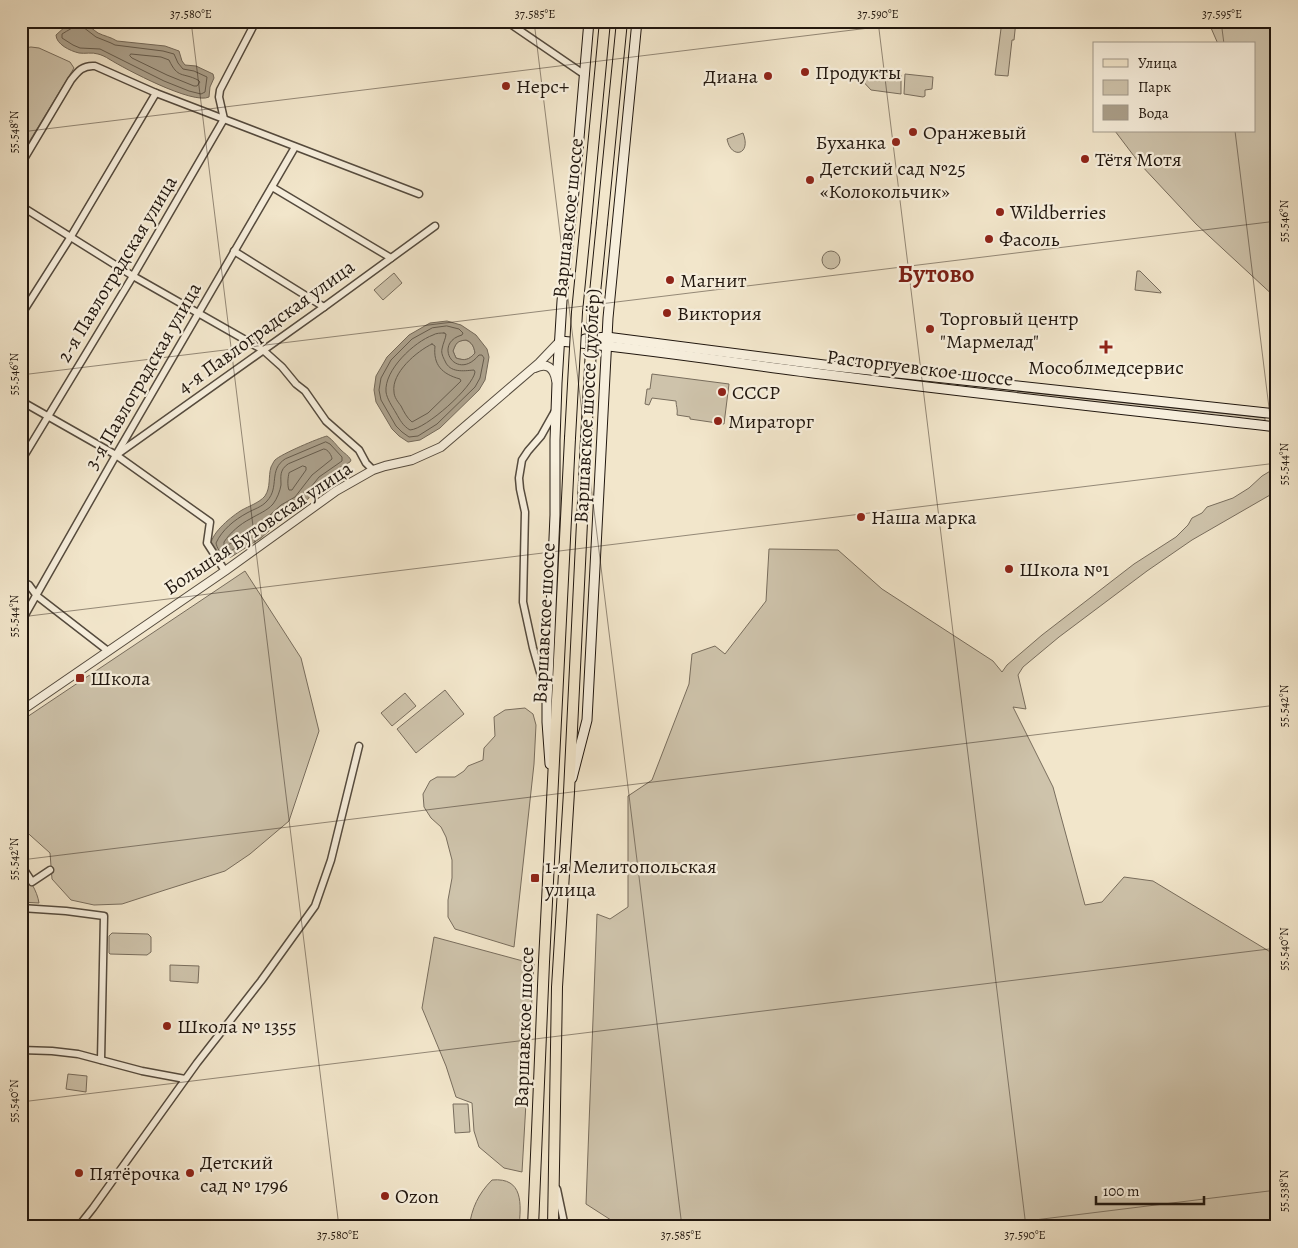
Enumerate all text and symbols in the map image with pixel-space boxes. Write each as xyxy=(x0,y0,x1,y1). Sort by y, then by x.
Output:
text: 37.580°E xyxy=(170,6,212,22)
text: 37.585°E xyxy=(515,6,555,22)
text: 37.590°E xyxy=(857,6,899,22)
text: 37.595°E xyxy=(1202,6,1242,22)
legend xyxy=(1093,42,1256,132)
text: Улица xyxy=(1138,53,1177,73)
place label: Продукты xyxy=(815,59,901,86)
place label: Диана xyxy=(703,63,759,90)
marker: Продукты xyxy=(799,66,811,78)
marker: Диана xyxy=(762,70,774,82)
place label: Нерс+ xyxy=(516,73,569,100)
text: Парк xyxy=(1138,77,1171,97)
marker: Нерс+ xyxy=(500,80,512,92)
text: Вода xyxy=(1138,103,1169,123)
text: 55.548°N xyxy=(6,110,22,153)
place label: Оранжевый xyxy=(923,119,1027,146)
marker: Оранжевый xyxy=(907,126,919,138)
place label: Буханка xyxy=(816,129,887,156)
marker: Буханка xyxy=(890,136,902,148)
street label: Варшавское шоссе xyxy=(546,137,590,299)
place label: Тётя Мотя xyxy=(1095,146,1182,173)
marker: Тётя Мотя xyxy=(1079,153,1091,165)
place label: Детский сад №25 «Колокольчик» xyxy=(820,155,966,205)
street label: 2-я Павлоградская улица xyxy=(50,170,184,367)
marker: Детский сад №25 «Колокольчик» xyxy=(804,174,816,186)
place label: Wildberries xyxy=(1009,199,1106,226)
text: 55.546°N xyxy=(1276,199,1292,242)
marker: Wildberries xyxy=(994,206,1006,218)
place label: Фасоль xyxy=(999,226,1060,253)
marker: Фасоль xyxy=(983,233,995,245)
street label: 4-я Павлоградская улица xyxy=(172,253,361,400)
district label: Бутово xyxy=(898,257,974,291)
place label: Магнит xyxy=(680,267,747,294)
marker: Магнит xyxy=(664,274,676,286)
street label: 3-я Павлоградская улица xyxy=(78,277,208,475)
street label: Варшавское шоссе (дублёр) xyxy=(567,288,607,524)
place label: Виктория xyxy=(677,300,762,327)
place label: Торговый центр "Мармелад" xyxy=(940,305,1079,355)
marker: Виктория xyxy=(661,307,673,319)
marker: Торговый центр "Мармелад" xyxy=(924,323,936,335)
marker: Мособлмедсервис xyxy=(1100,341,1112,353)
street label: Расторгуевское шоссе xyxy=(825,343,1015,393)
text: 55.546°N xyxy=(6,352,22,395)
place label: Мособлмедсервис xyxy=(1028,354,1184,381)
place label: СССР xyxy=(732,379,780,406)
marker: СССР xyxy=(716,386,728,398)
place label: Мираторг xyxy=(728,408,815,435)
marker: Мираторг xyxy=(712,415,724,427)
text: 55.544°N xyxy=(1276,442,1292,485)
street label: Большая Бутовская улица xyxy=(158,454,358,601)
place label: Наша марка xyxy=(871,504,978,531)
marker: Наша марка xyxy=(855,511,867,523)
street label: Варшавское шоссе xyxy=(526,542,562,704)
place label: Школа №1 xyxy=(1019,556,1109,583)
marker: Школа №1 xyxy=(1003,563,1015,575)
text: 55.544°N xyxy=(6,594,22,637)
place label: Школа xyxy=(90,665,151,692)
marker: Школа xyxy=(74,672,86,684)
text: 55.542°N xyxy=(1276,684,1292,727)
text: 55.542°N xyxy=(6,837,22,880)
place label: 1-я Мелитопольская улица xyxy=(544,853,717,903)
marker: 1-я Мелитопольская улица xyxy=(529,872,541,884)
text: 55.540°N xyxy=(1276,927,1292,971)
street label: Варшавское шоссе xyxy=(508,946,540,1108)
place label: Школа № 1355 xyxy=(177,1013,297,1040)
marker: Школа № 1355 xyxy=(161,1020,173,1032)
text: 55.540°N xyxy=(6,1079,22,1123)
place label: Детский сад № 1796 xyxy=(200,1149,288,1199)
place label: Пятёрочка xyxy=(89,1160,181,1187)
marker: Пятёрочка xyxy=(73,1167,85,1179)
marker: Детский сад № 1796 xyxy=(184,1167,196,1179)
text: 55.538°N xyxy=(1276,1170,1292,1212)
scale bar xyxy=(1096,1173,1203,1205)
text: 100 m xyxy=(1103,1181,1140,1201)
place label: Ozon xyxy=(395,1183,439,1210)
marker: Ozon xyxy=(379,1190,391,1202)
text: 37.580°E xyxy=(317,1227,359,1243)
text: 37.585°E xyxy=(661,1227,701,1243)
text: 37.590°E xyxy=(1004,1227,1046,1243)

